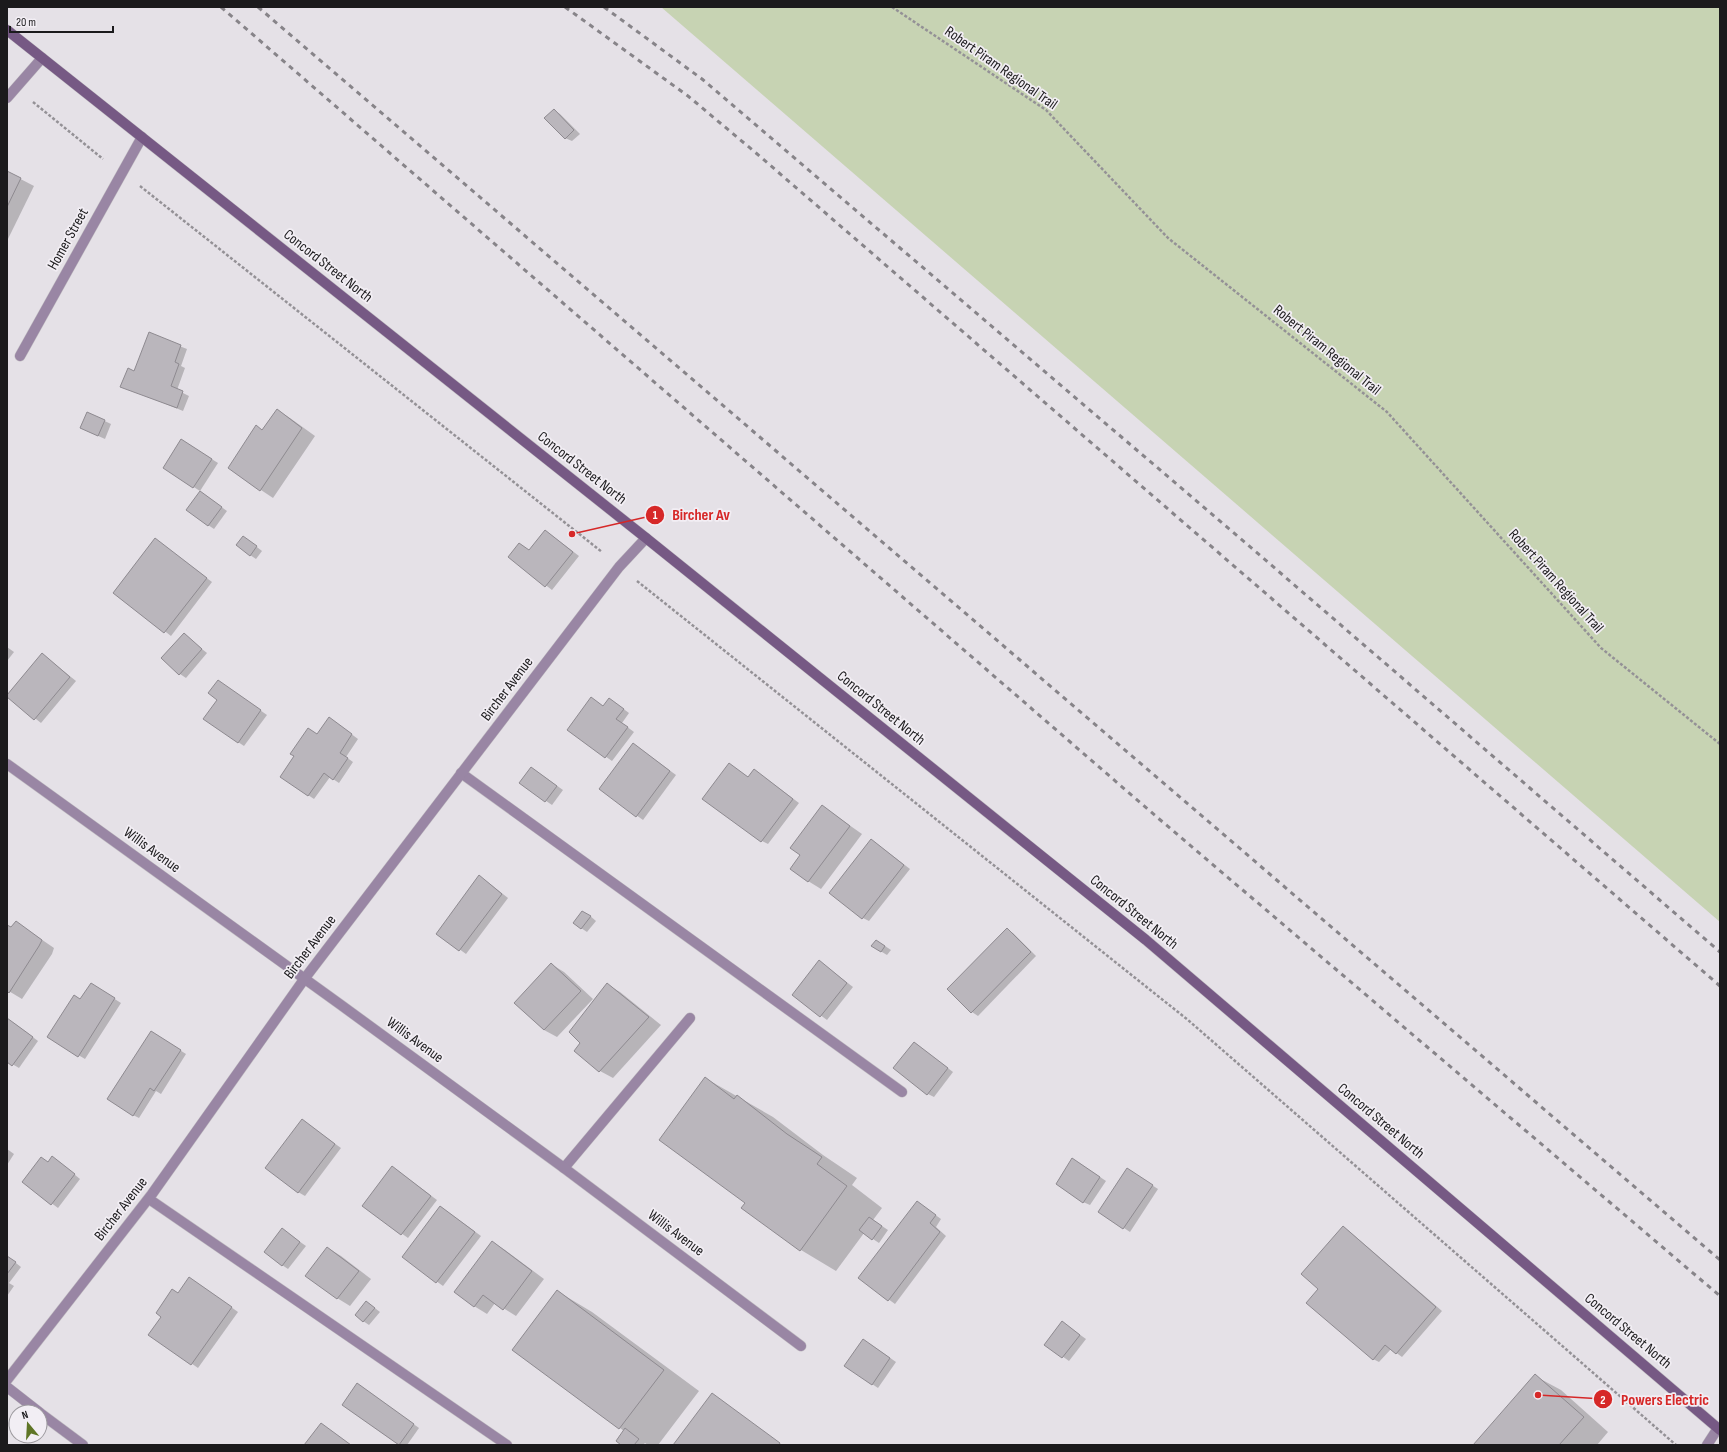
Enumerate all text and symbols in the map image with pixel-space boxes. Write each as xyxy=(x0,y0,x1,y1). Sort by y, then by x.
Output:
scale bar xyxy=(10,8,113,34)
text: 20 m xyxy=(16,15,36,30)
street label: Robert Piram Regional Trail xyxy=(941,22,1061,114)
street label: Homer Street xyxy=(43,204,93,273)
street label: Concord Street North xyxy=(280,225,376,307)
street label: Robert Piram Regional Trail xyxy=(1269,301,1385,399)
street label: Concord Street North xyxy=(534,427,630,509)
callout: Bircher Av xyxy=(645,501,738,529)
text: Bircher Av xyxy=(672,506,730,525)
text: 1 xyxy=(653,508,658,523)
street label: Robert Piram Regional Trail xyxy=(1504,525,1608,637)
street label: Bircher Avenue xyxy=(477,653,537,725)
street label: Concord Street North xyxy=(833,667,929,749)
street label: Willis Avenue xyxy=(120,823,184,877)
street label: Concord Street North xyxy=(1086,871,1182,953)
street label: Bircher Avenue xyxy=(280,911,340,983)
street label: Willis Avenue xyxy=(383,1013,447,1067)
street label: Concord Street North xyxy=(1334,1079,1428,1163)
street label: Bircher Avenue xyxy=(90,1173,152,1245)
street label: Willis Avenue xyxy=(644,1206,708,1260)
street label: Concord Street North xyxy=(1581,1289,1675,1373)
callout: Powers Electric xyxy=(1593,1385,1717,1413)
text: Powers Electric xyxy=(1621,1391,1709,1410)
text: 2 xyxy=(1600,1393,1606,1408)
north arrow xyxy=(8,1404,48,1444)
text: N xyxy=(20,1408,30,1422)

